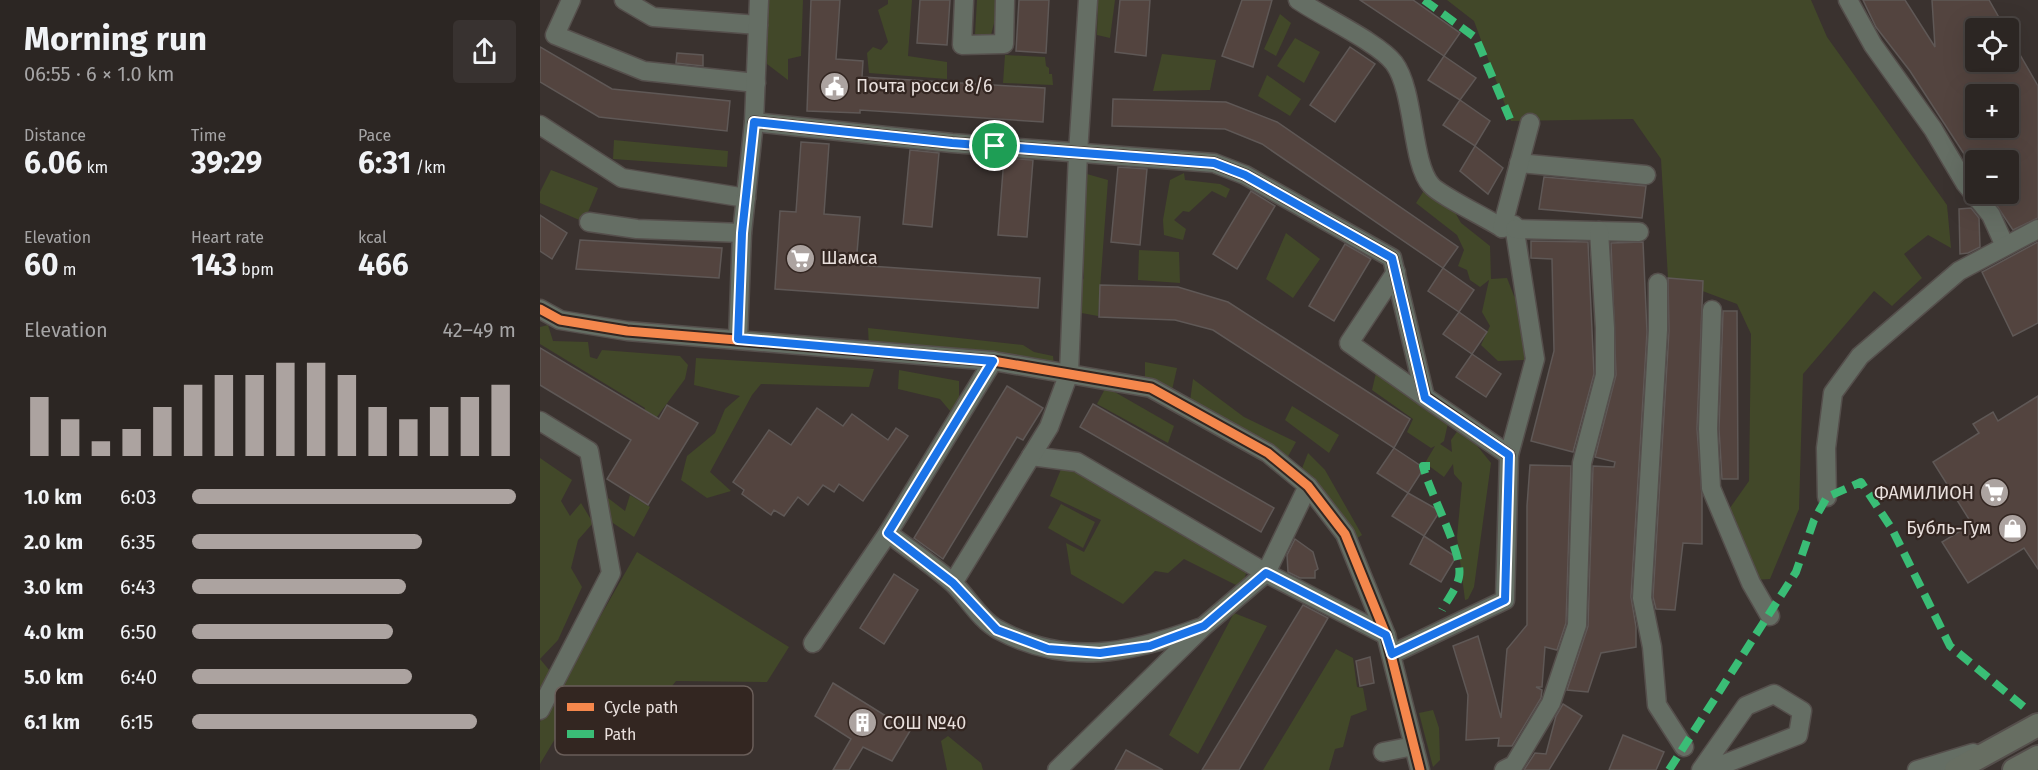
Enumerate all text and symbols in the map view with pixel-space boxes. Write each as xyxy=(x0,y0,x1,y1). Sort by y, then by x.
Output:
map controls xyxy=(1965,18,2019,204)
button: locate xyxy=(1965,18,2019,72)
text: Morning run xyxy=(24,19,207,59)
button: share xyxy=(453,20,516,83)
text: 06:55 · 6 × 1.0 km xyxy=(24,62,174,86)
public building icon: Почта росси 8/6 xyxy=(819,70,851,102)
place label: Почта росси 8/6 xyxy=(856,75,993,97)
button: + xyxy=(1965,84,2019,138)
pin xyxy=(969,120,1020,171)
text: Distance xyxy=(24,126,86,145)
text: Time xyxy=(191,126,226,145)
text: Pace xyxy=(358,126,391,145)
icon: arrive xyxy=(978,129,1011,162)
text: 6.06 xyxy=(24,145,82,181)
text: 39:29 xyxy=(191,145,262,181)
text: 6:31 xyxy=(358,145,411,181)
button: − xyxy=(1965,150,2019,204)
text: km xyxy=(82,158,108,177)
text: /km xyxy=(411,158,446,177)
text: Elevation xyxy=(24,228,91,247)
text: Heart rate xyxy=(191,228,264,247)
text: kcal xyxy=(358,228,387,247)
supermarket icon: Шамса xyxy=(784,242,816,274)
text: 60 xyxy=(24,247,58,283)
text: 143 xyxy=(191,247,237,283)
text: 466 xyxy=(358,247,409,283)
place label: Шамса xyxy=(821,247,878,269)
text: m xyxy=(58,260,76,279)
text: bpm xyxy=(237,260,274,279)
text: Elevation xyxy=(24,318,108,342)
text: 42–49 m xyxy=(442,318,516,342)
supermarket icon: ФАМИЛИОН xyxy=(1979,477,2011,509)
place label: ФАМИЛИОН xyxy=(1874,482,1974,504)
text: 1.0 km xyxy=(24,485,82,509)
text: 6:03 xyxy=(120,485,156,509)
shop icon: Бубль-Гум xyxy=(1996,512,2028,544)
place label: Бубль-Гум xyxy=(1906,517,1991,539)
text: 2.0 km xyxy=(24,530,83,554)
text: 6:35 xyxy=(120,530,156,554)
text: 3.0 km xyxy=(24,575,83,599)
text: 6:43 xyxy=(120,575,156,599)
text: 4.0 km xyxy=(24,620,84,644)
text: 6:50 xyxy=(120,620,157,644)
text: 5.0 km xyxy=(24,665,84,689)
text: 6:40 xyxy=(120,665,157,689)
legend xyxy=(555,686,753,755)
text: Cycle path xyxy=(604,698,678,717)
building icon: СОШ №40 xyxy=(846,707,878,739)
text: 6.1 km xyxy=(24,710,80,734)
text: 6:15 xyxy=(120,710,153,734)
place label: СОШ №40 xyxy=(883,712,966,734)
text: Path xyxy=(604,725,636,744)

